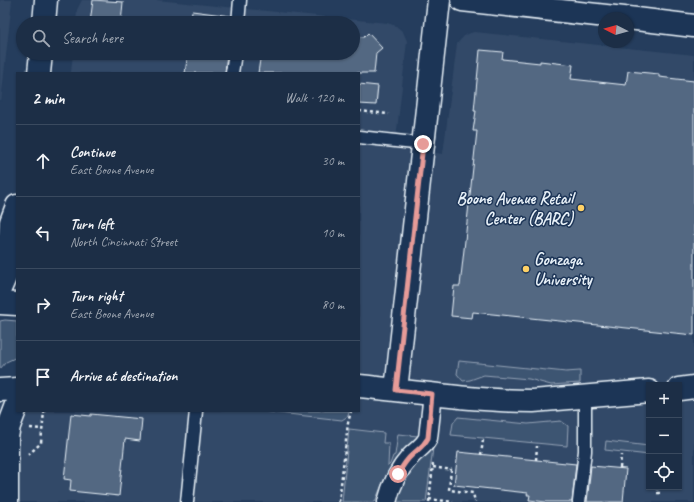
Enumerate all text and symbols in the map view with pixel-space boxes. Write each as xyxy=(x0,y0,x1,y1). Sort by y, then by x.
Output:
north arrow xyxy=(598,12,634,48)
search box xyxy=(16,16,360,60)
icon: search xyxy=(30,27,52,49)
text: Search here xyxy=(62,29,123,48)
text: 2 min xyxy=(32,88,65,109)
text: Walk · 120 m xyxy=(285,90,344,106)
route end xyxy=(414,135,432,153)
text: Continue xyxy=(70,143,115,162)
icon: ahead xyxy=(32,150,54,172)
text: 30 m xyxy=(322,153,344,169)
text: East Boone Avenue xyxy=(70,162,153,178)
place label: Boone Avenue Retail Center (BARC) xyxy=(457,188,576,229)
marker: Boone Avenue Retail Center (BARC) xyxy=(576,203,586,213)
text: Turn left xyxy=(70,215,113,234)
icon: left xyxy=(32,222,54,244)
text: 10 m xyxy=(322,225,344,241)
text: North Cincinnati Street xyxy=(70,234,177,250)
place label: Gonzaga University xyxy=(534,249,594,290)
marker: Gonzaga University xyxy=(521,264,531,274)
text: Turn right xyxy=(70,287,123,306)
icon: right xyxy=(32,294,54,316)
text: 80 m xyxy=(322,297,344,313)
text: East Boone Avenue xyxy=(70,306,153,322)
icon: arrive xyxy=(32,366,54,388)
text: Arrive at destination xyxy=(70,367,177,386)
map controls xyxy=(646,382,682,490)
button: + xyxy=(646,382,682,418)
button: − xyxy=(646,418,682,454)
button: locate xyxy=(646,454,682,490)
route start xyxy=(389,465,407,483)

